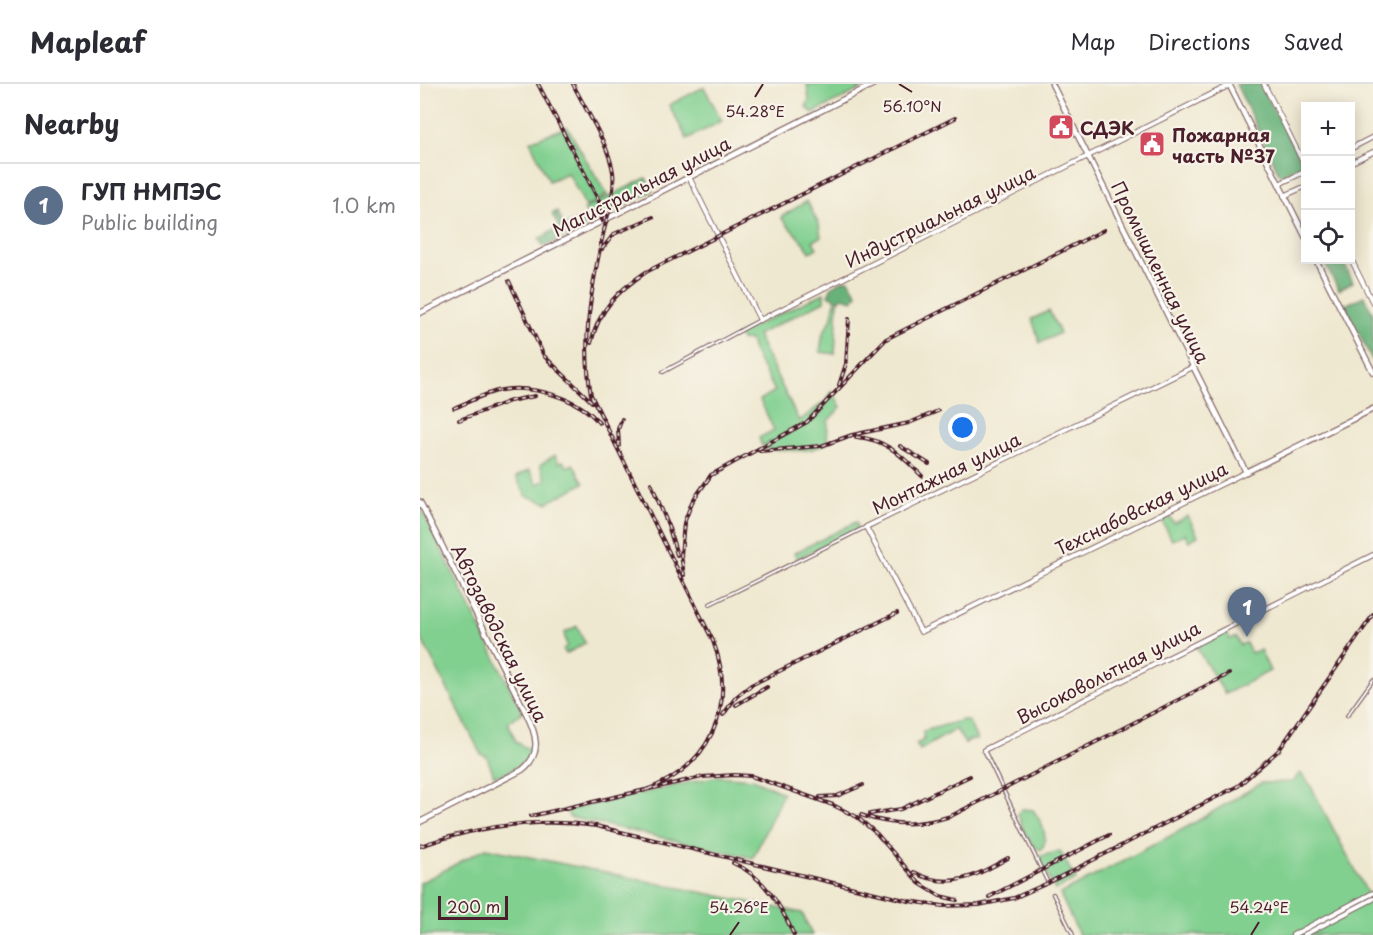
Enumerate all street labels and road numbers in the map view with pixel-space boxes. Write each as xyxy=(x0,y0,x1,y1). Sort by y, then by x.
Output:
street label: Магистральная улица xyxy=(547,129,735,243)
street label: Индустриальная улица xyxy=(840,158,1040,274)
street label: Промышленная улица xyxy=(1105,176,1217,368)
street label: Монтажная улица xyxy=(867,425,1026,521)
street label: Техснабовская улица xyxy=(1050,454,1232,562)
street label: Автозаводская улица xyxy=(445,540,555,727)
street label: Высоковольтная улица xyxy=(1012,614,1205,730)

